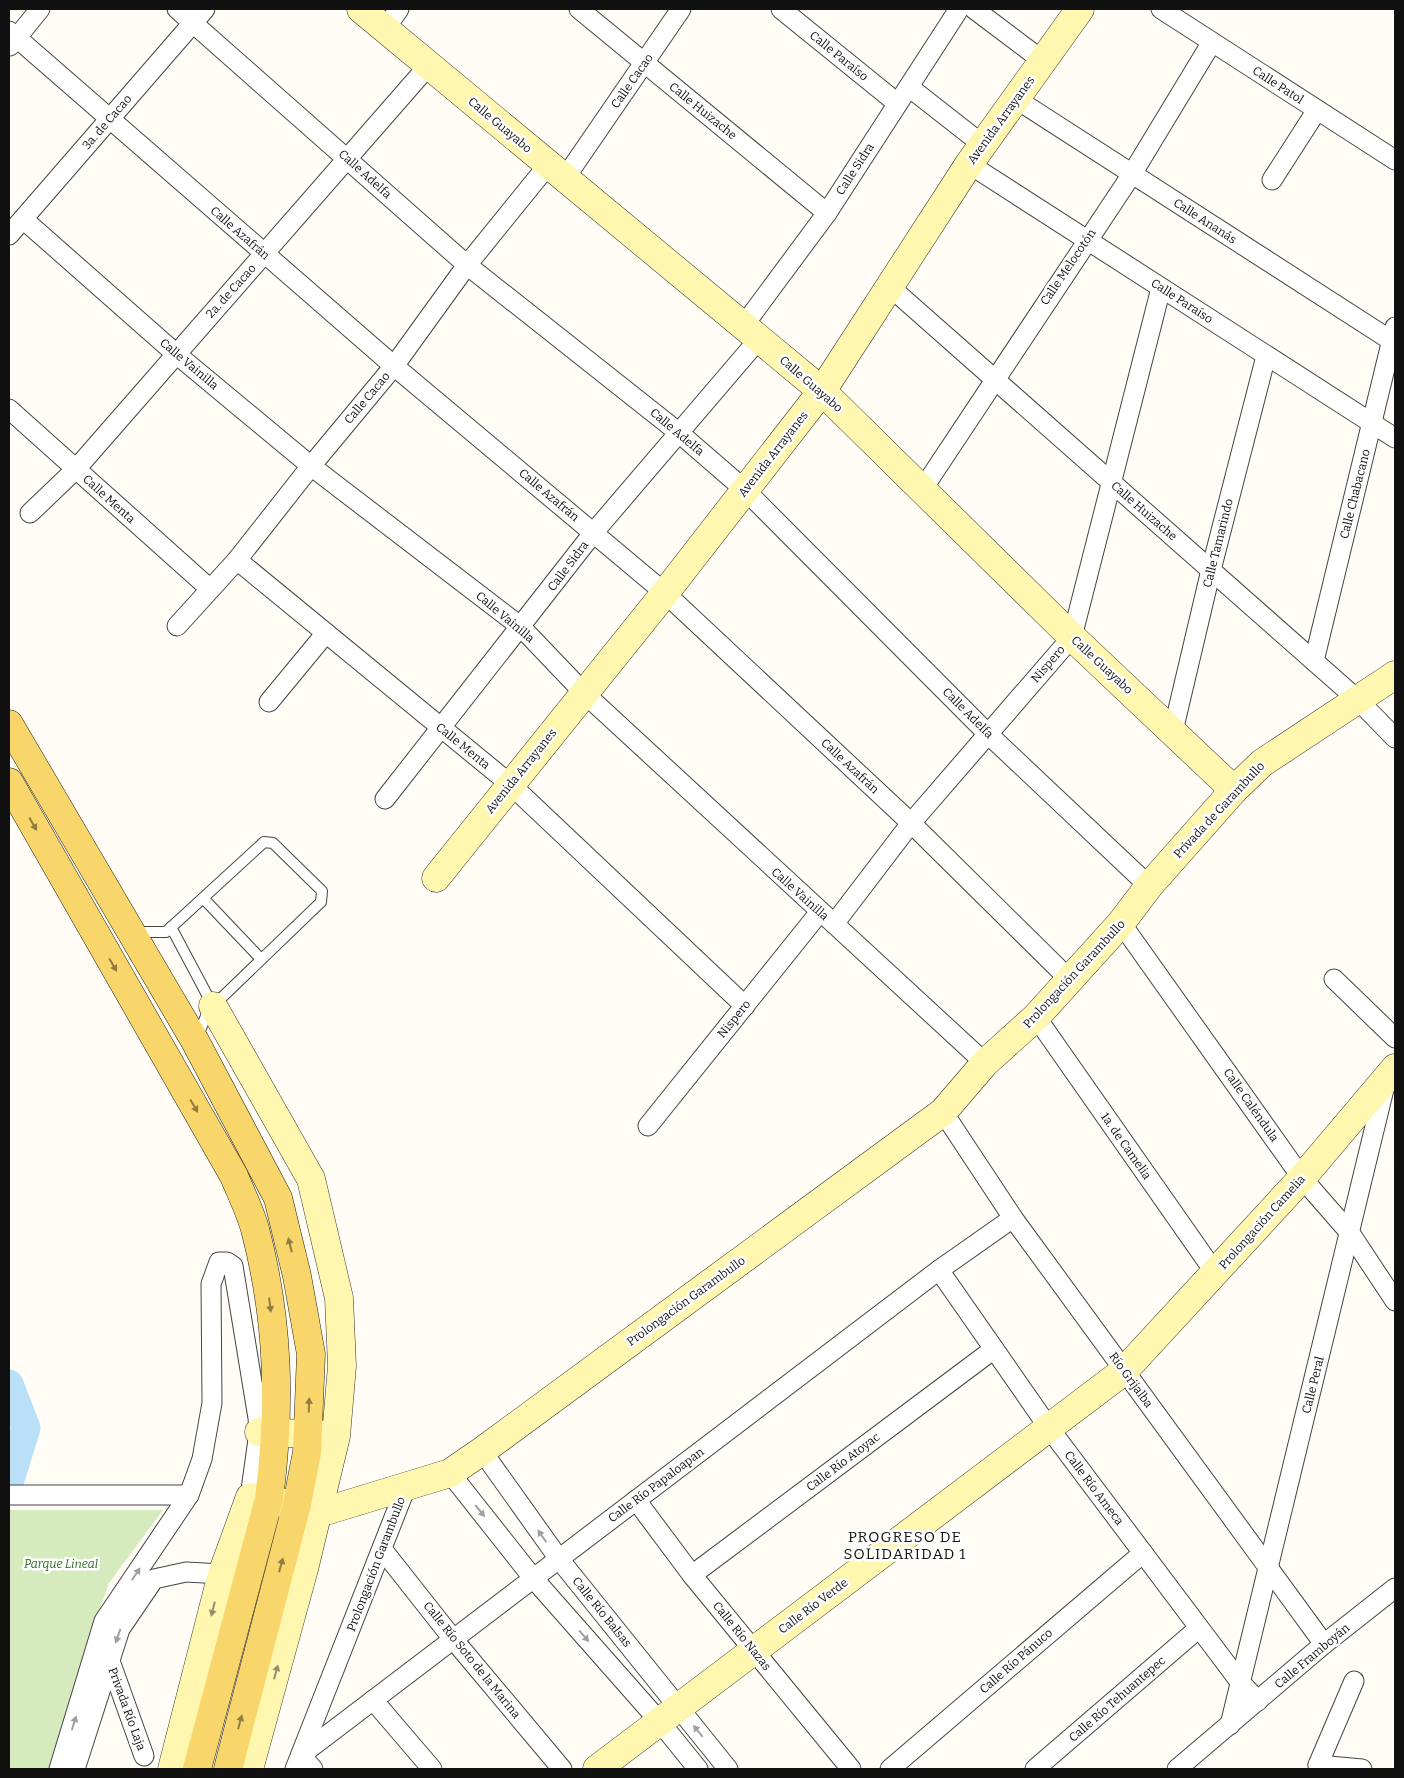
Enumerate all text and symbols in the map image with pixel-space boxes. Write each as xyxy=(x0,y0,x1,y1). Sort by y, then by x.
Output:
street label: Calle Paraíso xyxy=(807,28,871,84)
street label: Calle Cacao xyxy=(608,51,656,111)
street label: Calle Patol xyxy=(1250,63,1307,107)
street label: Avenida Arrayanes xyxy=(965,73,1038,167)
street label: Calle Huizache xyxy=(666,80,740,142)
street label: 3a. de Cacao xyxy=(80,92,135,152)
street label: Calle Guayabo xyxy=(465,94,535,156)
street label: Calle Sidra xyxy=(833,140,877,198)
street label: Calle Adelfa xyxy=(336,147,395,202)
street label: Calle Ananás xyxy=(1171,195,1239,247)
street label: Calle Azafrán xyxy=(208,203,273,263)
street label: Calle Melocotón xyxy=(1037,226,1099,308)
street label: 2a. de Cacao xyxy=(203,261,259,321)
street label: Calle Paraíso xyxy=(1148,276,1216,326)
street label: Calle Vainilla xyxy=(157,336,221,393)
street label: Calle Guayabo xyxy=(777,353,845,415)
street label: Calle Cacao xyxy=(341,369,393,427)
street label: Calle Adelfa xyxy=(647,405,707,459)
street label: Avenida Arrayanes xyxy=(735,408,811,500)
street label: Calle Chabacano xyxy=(1337,448,1373,540)
street label: Calle Azafrán xyxy=(516,466,582,524)
street label: Calle Menta xyxy=(80,472,138,526)
street label: Calle Huizache xyxy=(1108,479,1180,543)
street label: Calle Tamarindo xyxy=(1200,497,1236,589)
street label: Calle Sidra xyxy=(545,538,592,594)
street label: Calle Vainilla xyxy=(473,589,537,646)
street label: Calle Guayabo xyxy=(1068,633,1136,697)
street label: Nispero xyxy=(1028,643,1068,685)
street label: Calle Adelfa xyxy=(940,685,997,742)
street label: Calle Menta xyxy=(433,720,493,772)
street label: Avenida Arrayanes xyxy=(483,726,560,816)
street label: Calle Azafrán xyxy=(818,736,882,797)
street label: Privada de Garambullo xyxy=(1171,759,1267,861)
one-way arrow xyxy=(29,817,37,831)
street label: Calle Vainilla xyxy=(769,865,832,924)
street label: Prolongación Garambullo xyxy=(1020,917,1128,1031)
one-way arrow xyxy=(109,958,118,972)
street label: Nispero xyxy=(715,997,753,1041)
street label: Calle Caléndula xyxy=(1221,1066,1282,1145)
one-way arrow xyxy=(190,1099,198,1114)
street label: 1a. de Camelia xyxy=(1098,1110,1154,1182)
street label: Prolongación Camelia xyxy=(1216,1172,1308,1272)
one-way arrow xyxy=(286,1237,294,1252)
street label: Prolongación Garambullo xyxy=(624,1253,748,1349)
one-way arrow xyxy=(266,1297,274,1313)
street label: Río Grijalba xyxy=(1106,1350,1156,1411)
street label: Calle Peral xyxy=(1299,1354,1327,1415)
one-way arrow xyxy=(305,1397,313,1413)
street label: Calle Río Atoyac xyxy=(804,1430,882,1494)
street label: Calle Río Papaloapan xyxy=(605,1444,707,1525)
street label: Calle Río Ameca xyxy=(1062,1448,1127,1528)
street label: Prolongación Garambullo xyxy=(344,1495,408,1633)
one-way arrow xyxy=(475,1504,485,1518)
district label: PROGRESO DE SOLIDARIDAD 1 xyxy=(844,1528,966,1563)
one-way arrow xyxy=(537,1529,547,1543)
park label: Parque Lineal xyxy=(24,1557,98,1571)
one-way arrow xyxy=(277,1557,285,1572)
one-way arrow xyxy=(131,1567,141,1581)
street label: Calle Río Balsas xyxy=(569,1574,635,1650)
street label: Calle Río Verde xyxy=(776,1575,850,1637)
street label: Calle Río Soto de la Marina xyxy=(421,1599,524,1722)
street label: Calle Río Nazas xyxy=(710,1599,774,1673)
one-way arrow xyxy=(208,1602,216,1617)
street label: Calle Framboyán xyxy=(1272,1620,1353,1691)
street label: Calle Río Pánuco xyxy=(977,1626,1055,1696)
one-way arrow xyxy=(114,1629,121,1644)
one-way arrow xyxy=(578,1629,590,1641)
street label: Calle Río Tehuantepec xyxy=(1066,1653,1168,1745)
one-way arrow xyxy=(272,1664,280,1679)
street label: Privada Río Laja xyxy=(105,1665,149,1753)
one-way arrow xyxy=(70,1715,78,1730)
one-way arrow xyxy=(236,1715,244,1730)
one-way arrow xyxy=(693,1724,703,1738)

